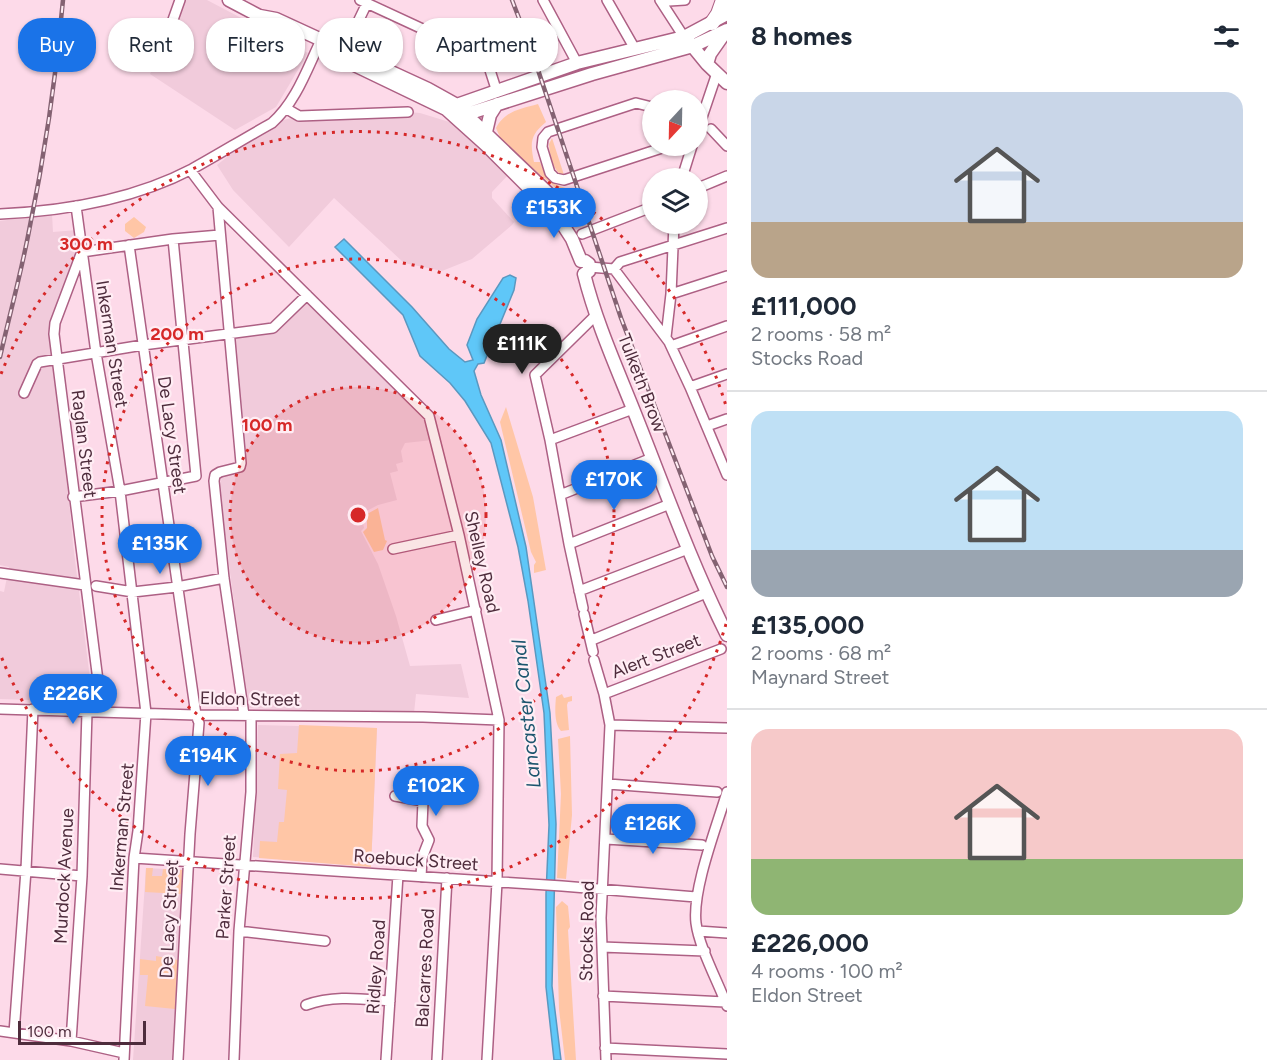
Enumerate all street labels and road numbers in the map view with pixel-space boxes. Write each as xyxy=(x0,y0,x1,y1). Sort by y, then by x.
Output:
street label: Inkerman Street xyxy=(91,279,133,409)
street label: Tulketh Brow xyxy=(613,330,671,436)
street label: De Lacy Street xyxy=(153,375,191,496)
street label: Raglan Street xyxy=(66,389,102,500)
street label: Shelley Road xyxy=(460,509,504,615)
street label: Alert Street xyxy=(608,629,704,683)
street label: Eldon Street xyxy=(200,687,301,711)
street label: Inkerman Street xyxy=(105,762,139,892)
street label: Murdock Avenue xyxy=(49,807,79,945)
street label: Parker Street xyxy=(211,834,241,940)
street label: Roebuck Street xyxy=(353,845,480,875)
street label: De Lacy Street xyxy=(155,859,183,979)
street label: Stocks Road xyxy=(575,880,599,982)
street label: Balcarres Road xyxy=(411,908,439,1028)
street label: Ridley Road xyxy=(362,919,390,1015)

